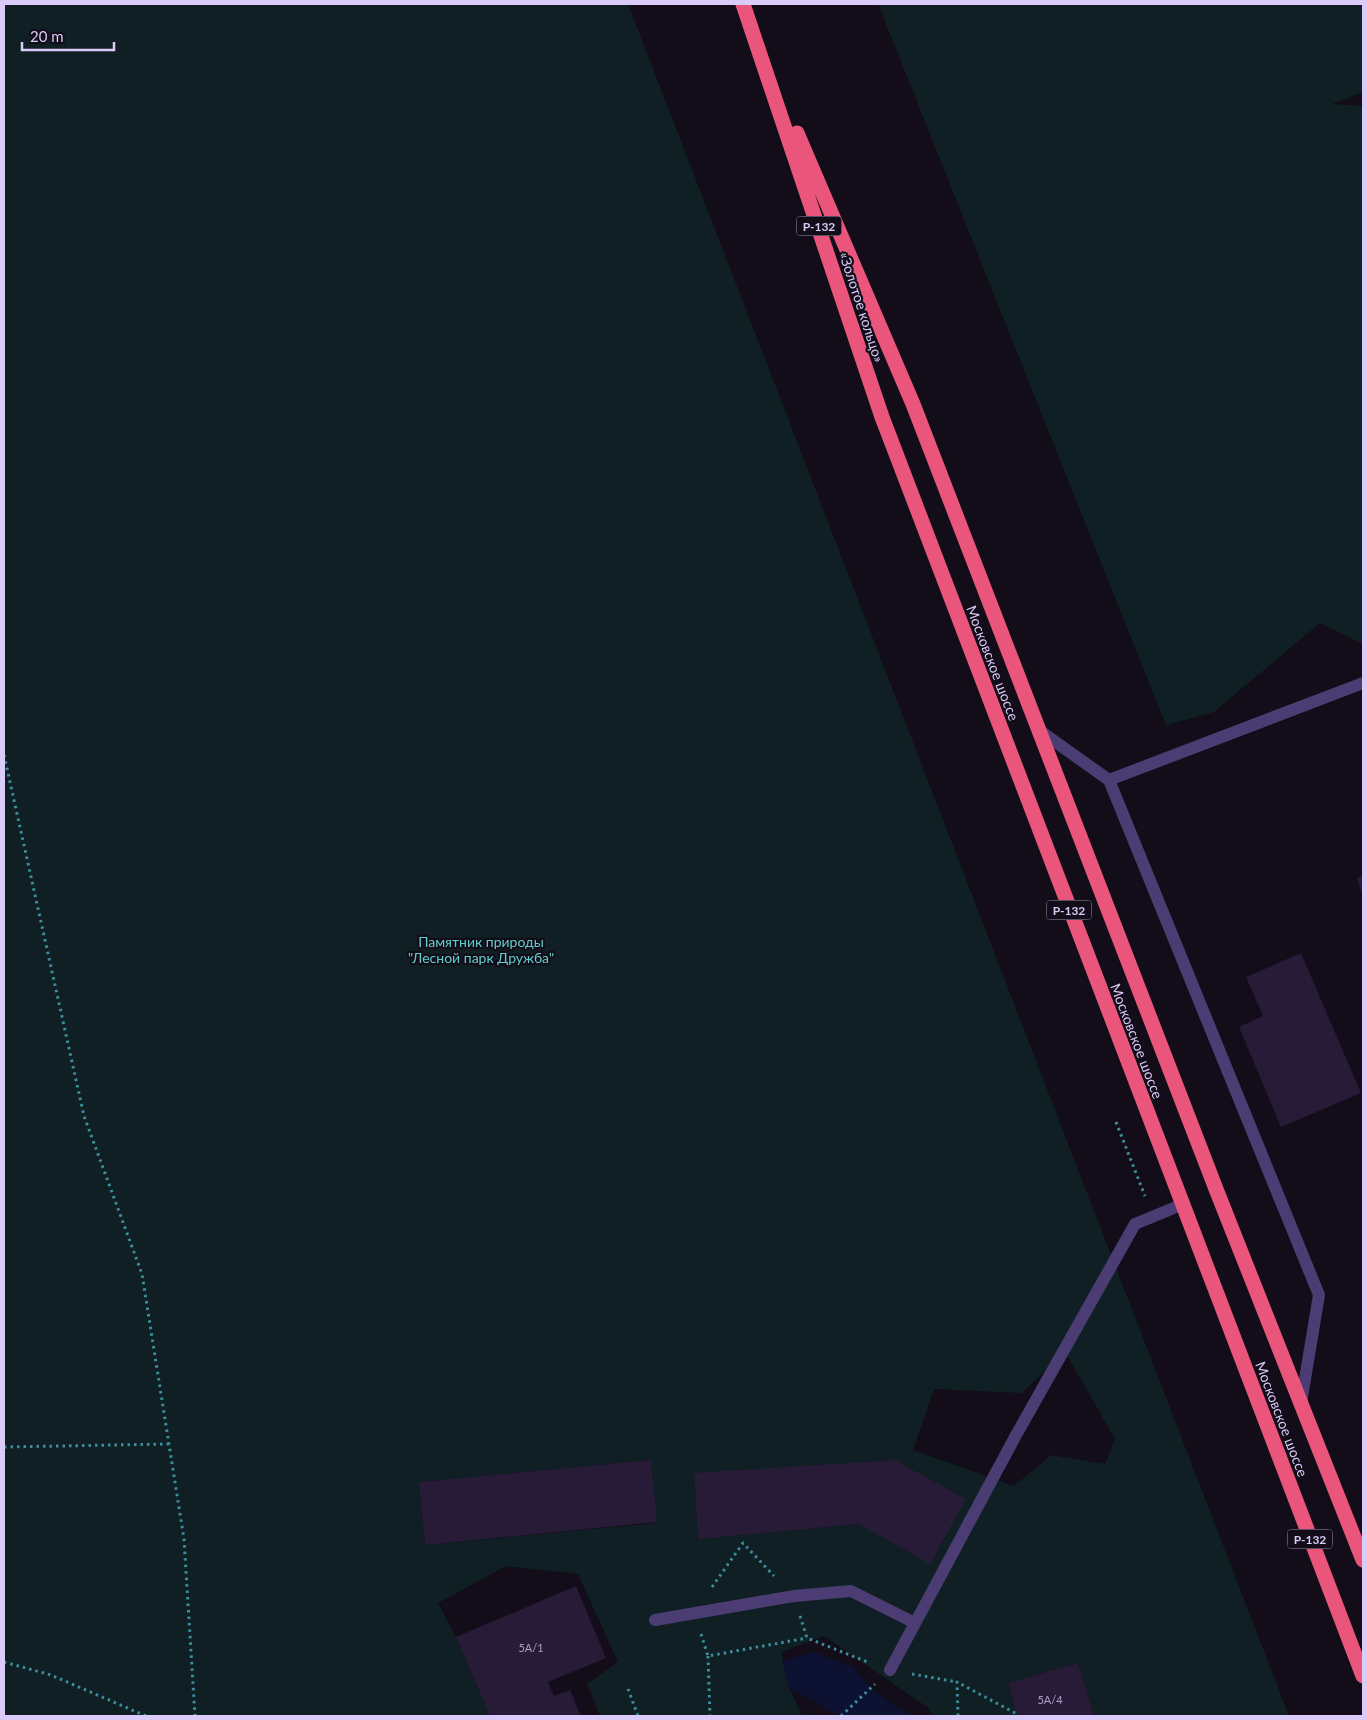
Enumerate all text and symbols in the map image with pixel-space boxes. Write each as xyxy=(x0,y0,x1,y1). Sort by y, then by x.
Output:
scale bar xyxy=(22,20,115,52)
text: 20 m xyxy=(30,27,64,45)
road number: Р-132 xyxy=(796,217,842,236)
street label: «Золотое кольцо» xyxy=(836,250,888,364)
street label: Московское шоссе xyxy=(963,603,1023,723)
road number: Р-132 xyxy=(1046,900,1092,920)
park label: Памятник природы "Лесной парк Дружба" xyxy=(408,933,554,966)
street label: Московское шоссе xyxy=(1107,981,1167,1101)
street label: Московское шоссе xyxy=(1252,1359,1312,1479)
road number: Р-132 xyxy=(1288,1530,1332,1548)
house number: 5А/1 xyxy=(518,1641,544,1654)
house number: 5А/4 xyxy=(1037,1693,1063,1706)

